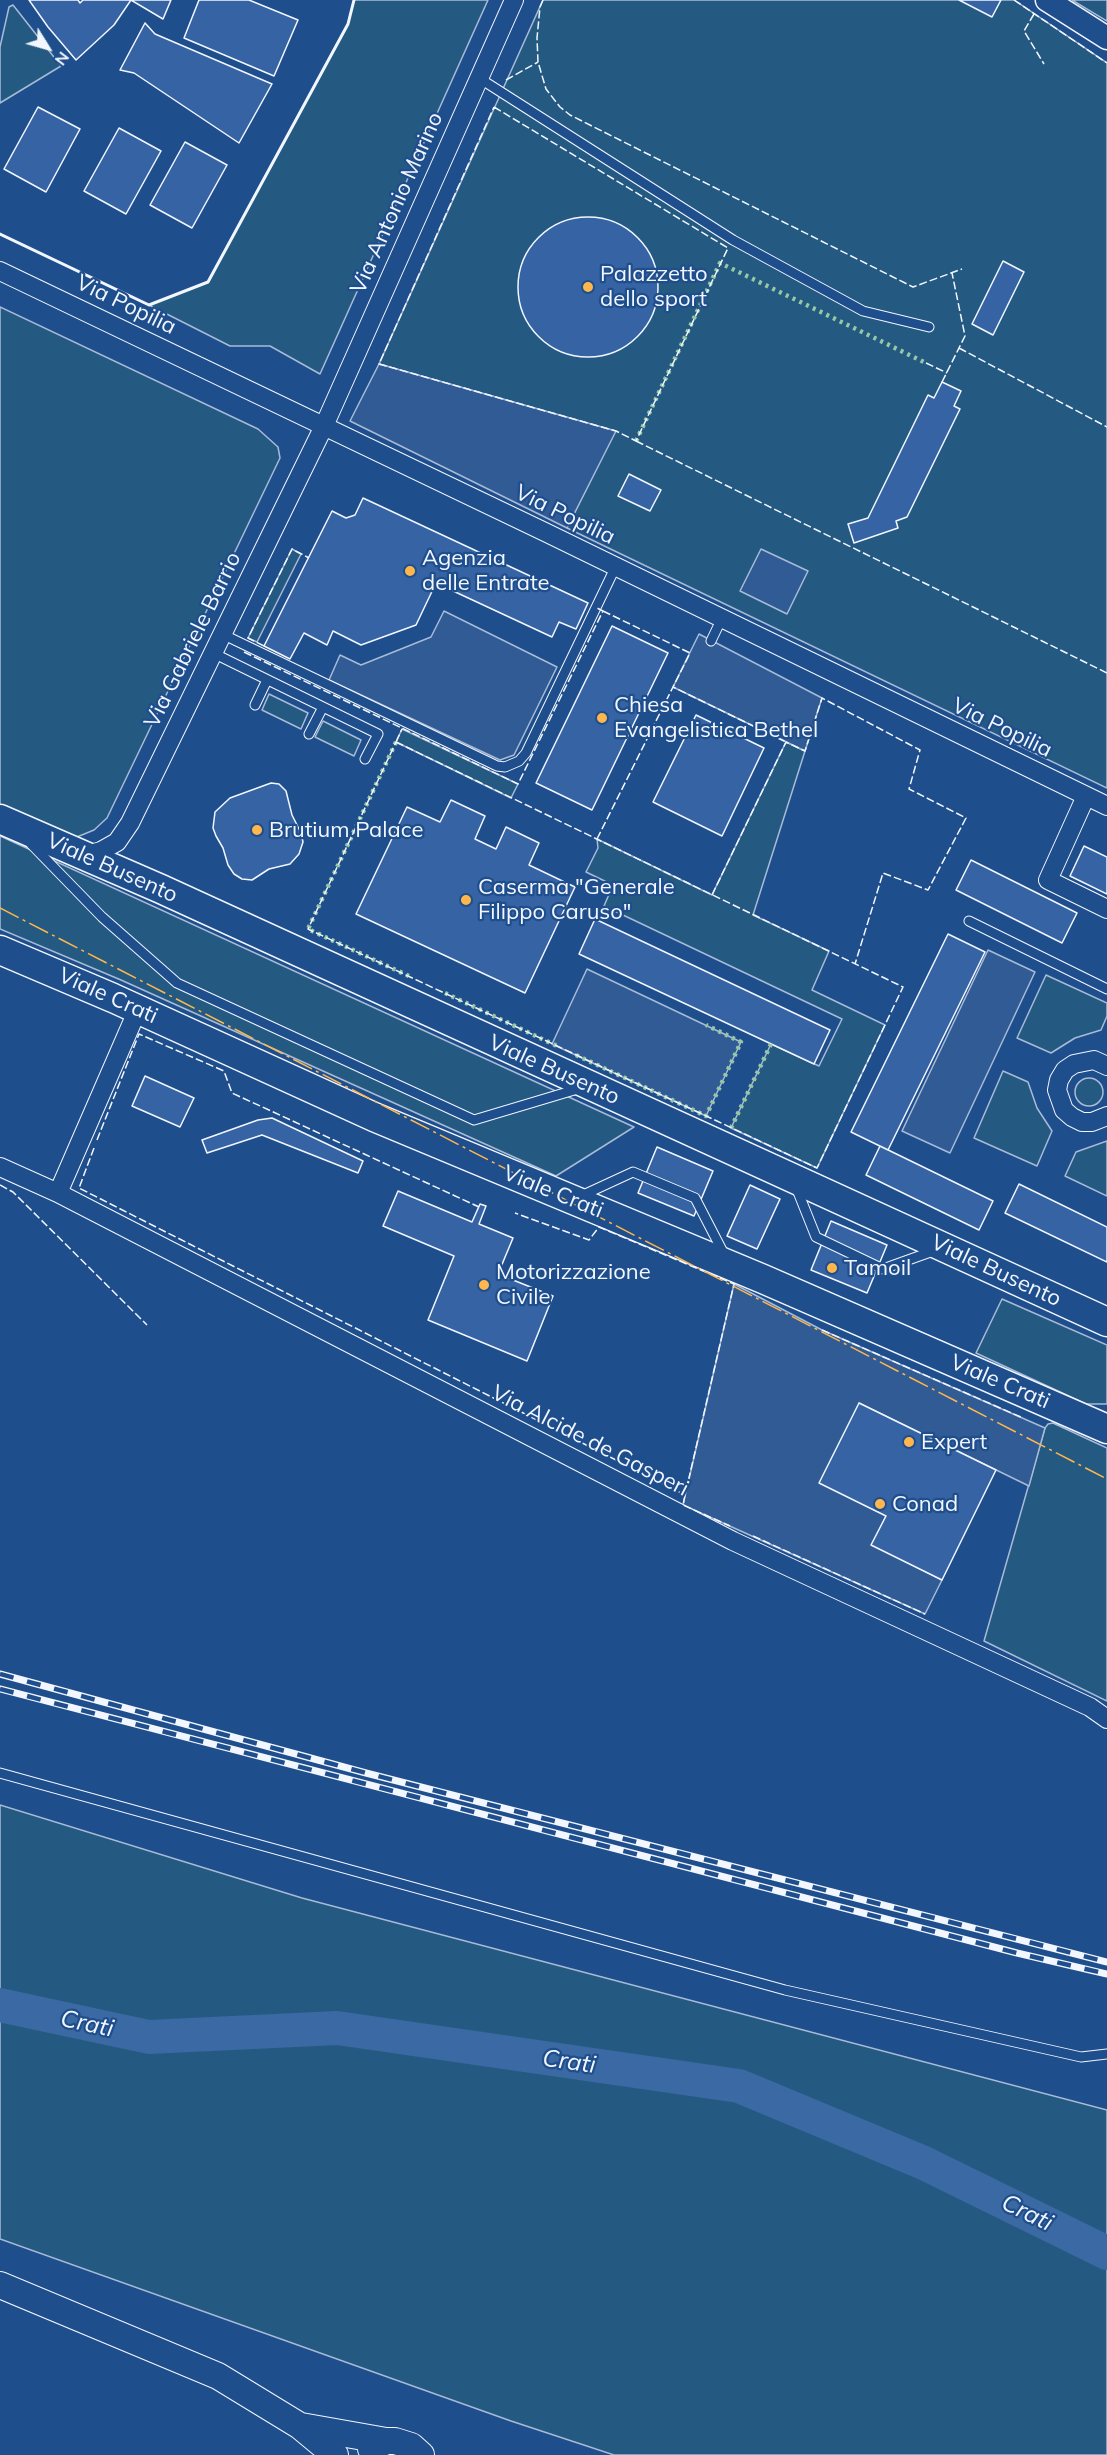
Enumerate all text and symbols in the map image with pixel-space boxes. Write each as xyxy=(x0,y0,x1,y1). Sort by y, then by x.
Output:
north arrow xyxy=(18,18,78,78)
text: N xyxy=(51,48,74,70)
street label: Via Antonio Marino xyxy=(345,108,449,298)
place label: Palazzetto dello sport xyxy=(600,261,708,312)
street label: Via Popilia xyxy=(72,269,180,341)
marker: Palazzetto dello sport xyxy=(581,280,595,294)
street label: Via Popilia xyxy=(511,479,619,551)
place label: Agenzia delle Entrate xyxy=(422,545,550,596)
street label: Via Gabriele Barrio xyxy=(139,548,247,732)
marker: Agenzia delle Entrate xyxy=(403,564,417,578)
place label: Chiesa Evangelistica Bethel xyxy=(614,692,818,744)
street label: Via Popilia xyxy=(948,692,1056,764)
marker: Chiesa Evangelistica Bethel xyxy=(595,711,609,725)
place label: Brutium Palace xyxy=(269,817,423,843)
marker: Brutium Palace xyxy=(250,823,264,837)
street label: Viale Busento xyxy=(43,827,181,909)
place label: Caserma "Generale Filippo Caruso" xyxy=(478,874,675,926)
marker: Caserma "Generale Filippo Caruso" xyxy=(459,893,473,907)
street label: Viale Crati xyxy=(54,962,162,1030)
street label: Viale Busento xyxy=(485,1029,623,1111)
street label: Viale Crati xyxy=(499,1160,607,1224)
street label: Viale Busento xyxy=(927,1229,1065,1313)
place label: Tamoil xyxy=(844,1255,911,1281)
place label: Motorizzazione Civile xyxy=(496,1259,651,1310)
marker: Tamoil xyxy=(825,1261,839,1275)
marker: Motorizzazione Civile xyxy=(477,1278,491,1292)
street label: Viale Crati xyxy=(946,1349,1054,1415)
street label: Via Alcide de Gasperi xyxy=(487,1380,693,1502)
place label: Expert xyxy=(921,1429,987,1455)
marker: Expert xyxy=(902,1435,916,1449)
place label: Conad xyxy=(892,1491,958,1517)
marker: Conad xyxy=(873,1497,887,1511)
water label: Crati xyxy=(58,2004,116,2044)
water label: Crati xyxy=(540,2044,598,2080)
water label: Crati xyxy=(997,2188,1057,2238)

